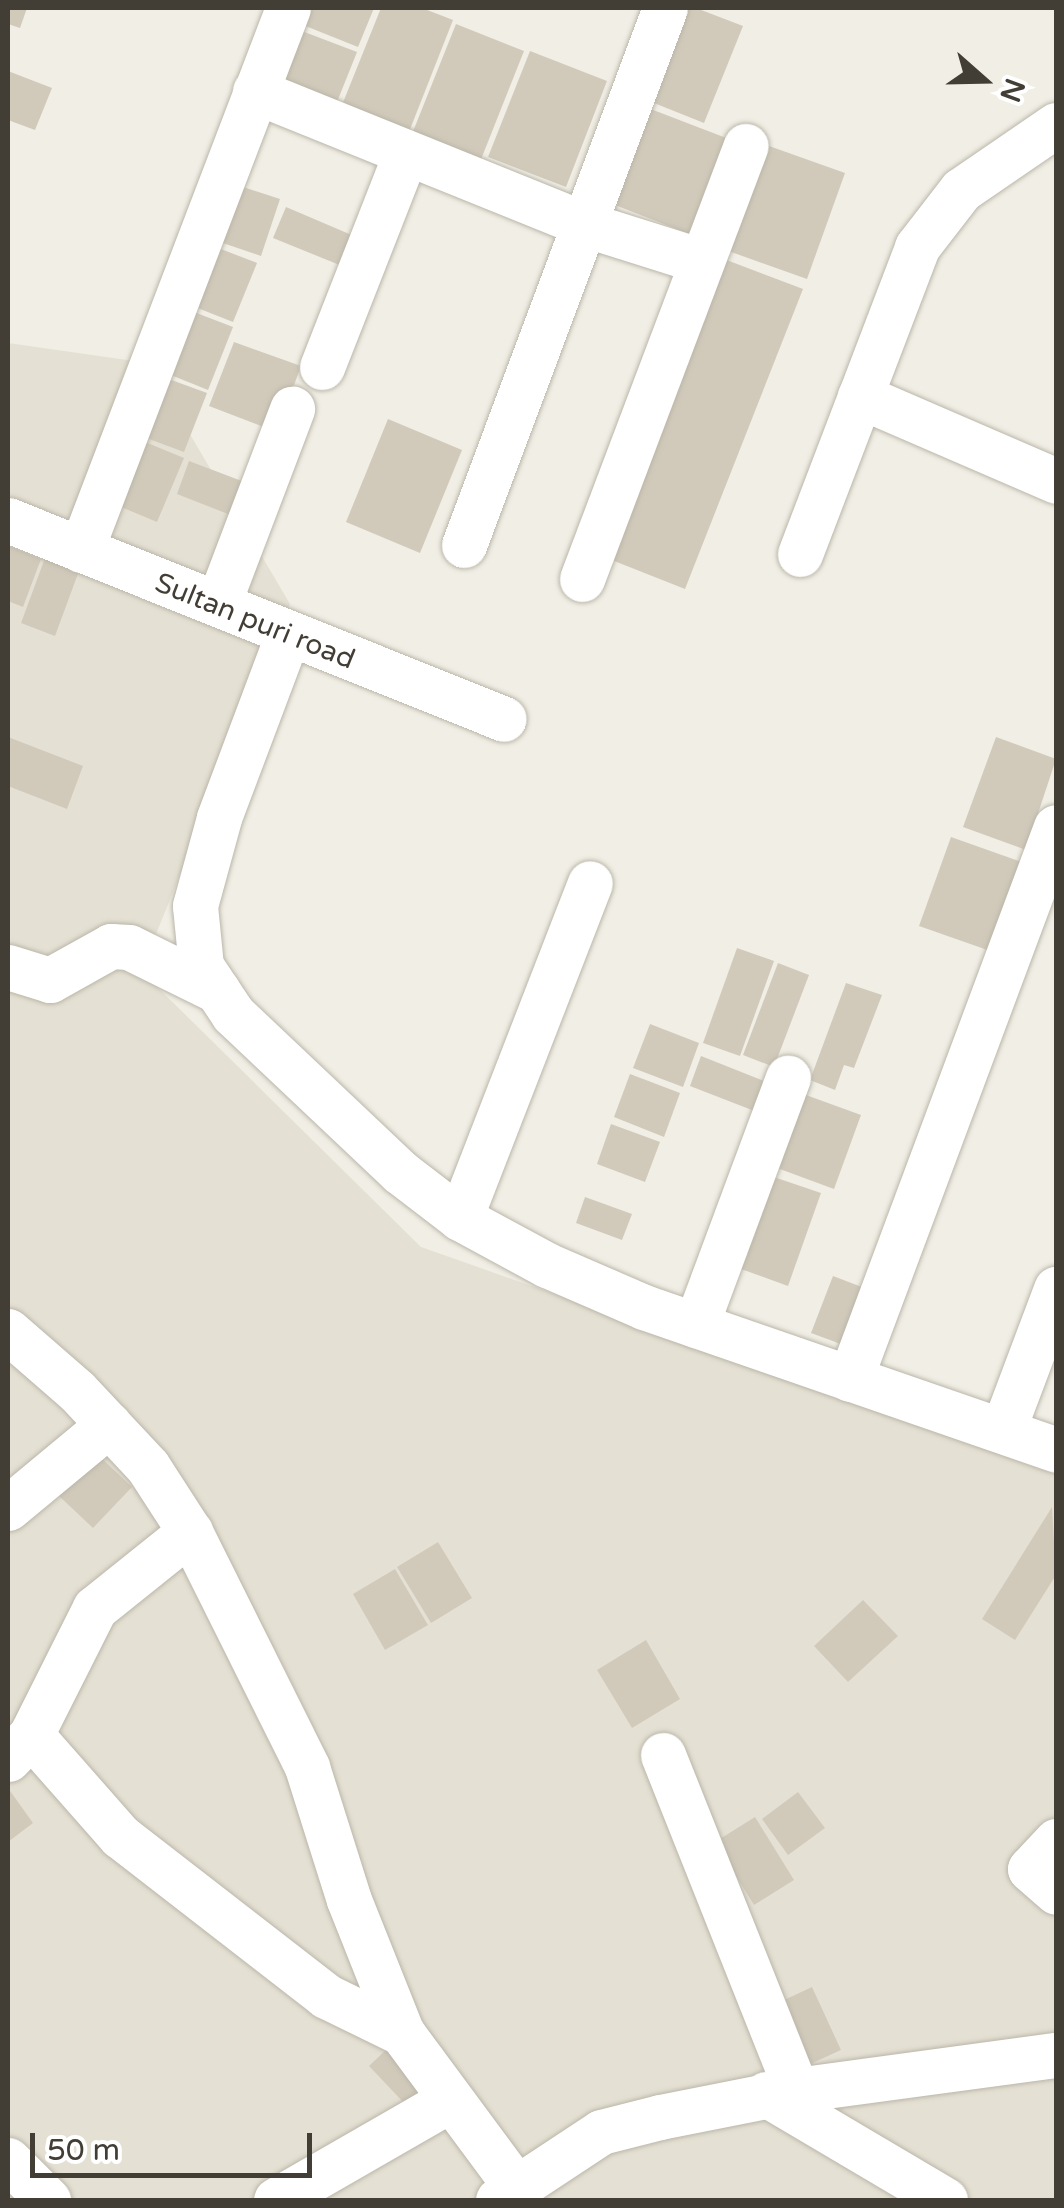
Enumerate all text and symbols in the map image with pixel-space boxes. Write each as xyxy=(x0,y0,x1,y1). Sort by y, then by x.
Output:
north arrow xyxy=(934,30,1034,130)
text: N xyxy=(992,74,1032,107)
street label: Sultan puri road xyxy=(150,566,360,676)
scale bar xyxy=(35,2113,318,2175)
text: 50 m xyxy=(47,2132,120,2169)

